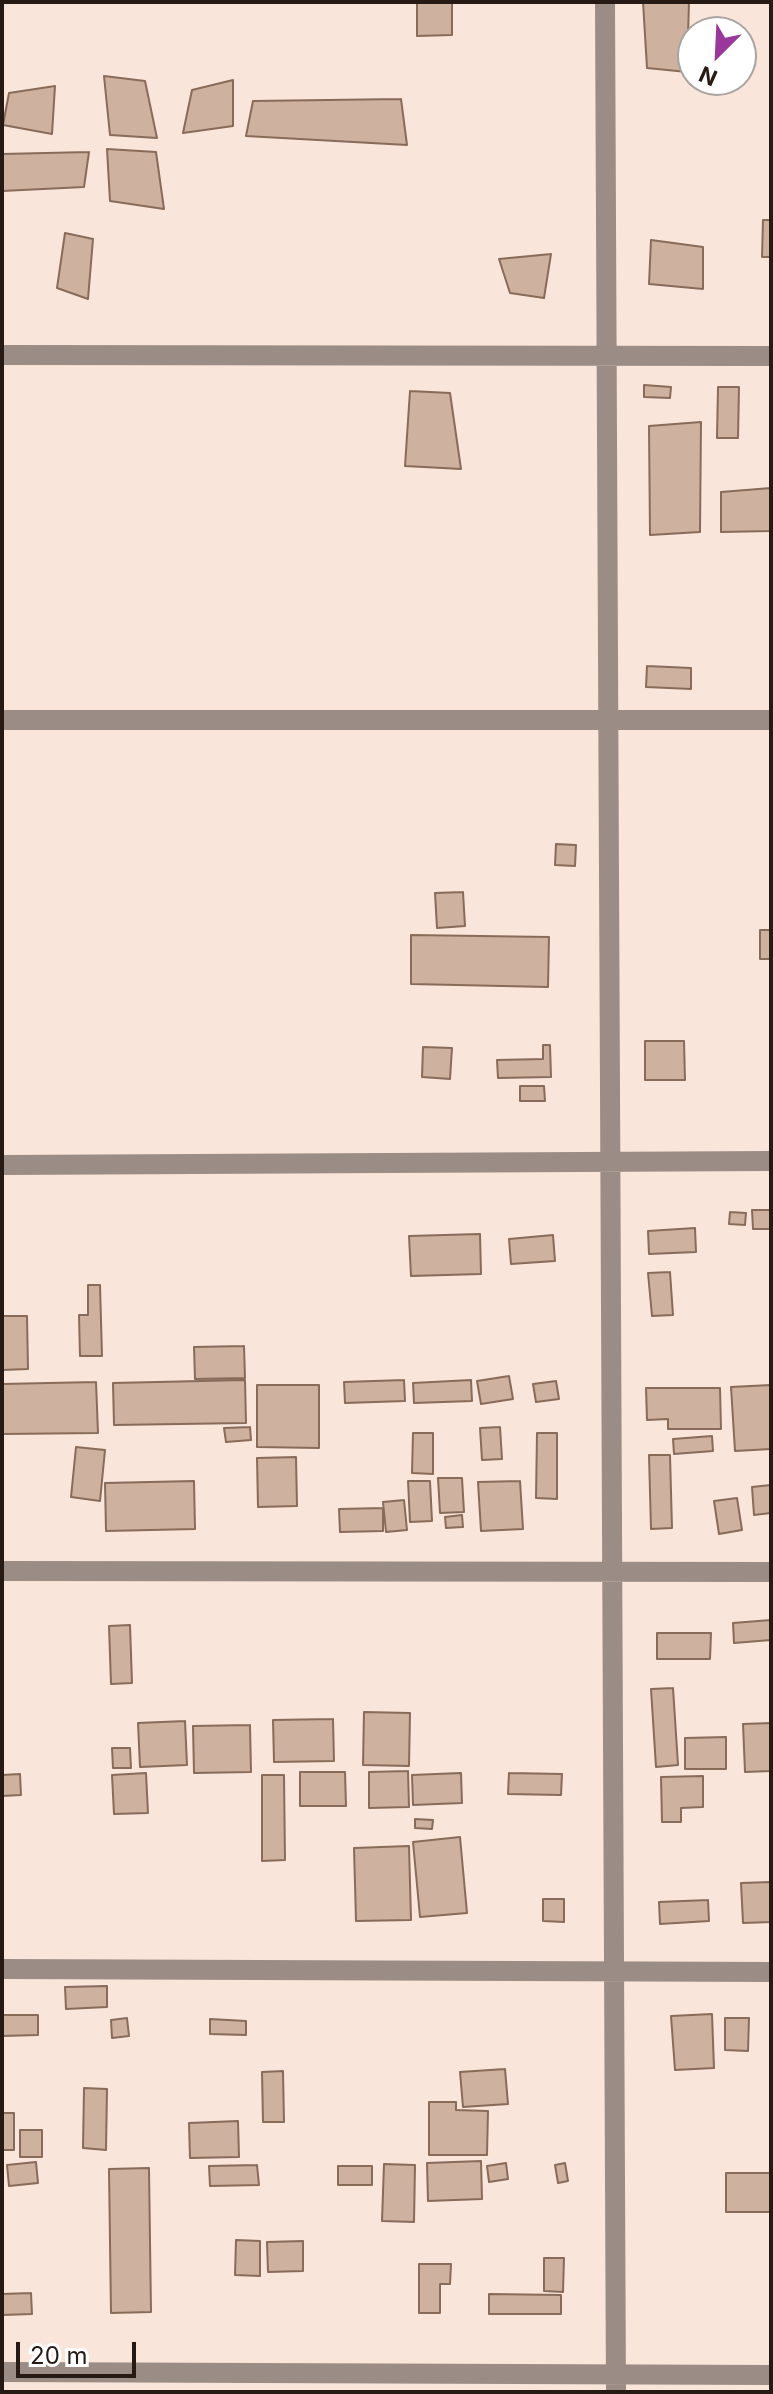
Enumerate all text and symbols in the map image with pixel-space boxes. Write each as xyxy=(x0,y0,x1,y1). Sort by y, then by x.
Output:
north arrow xyxy=(677,16,757,96)
text: N xyxy=(695,61,721,91)
scale bar xyxy=(20,2326,140,2376)
text: 20 m xyxy=(30,2341,88,2370)

